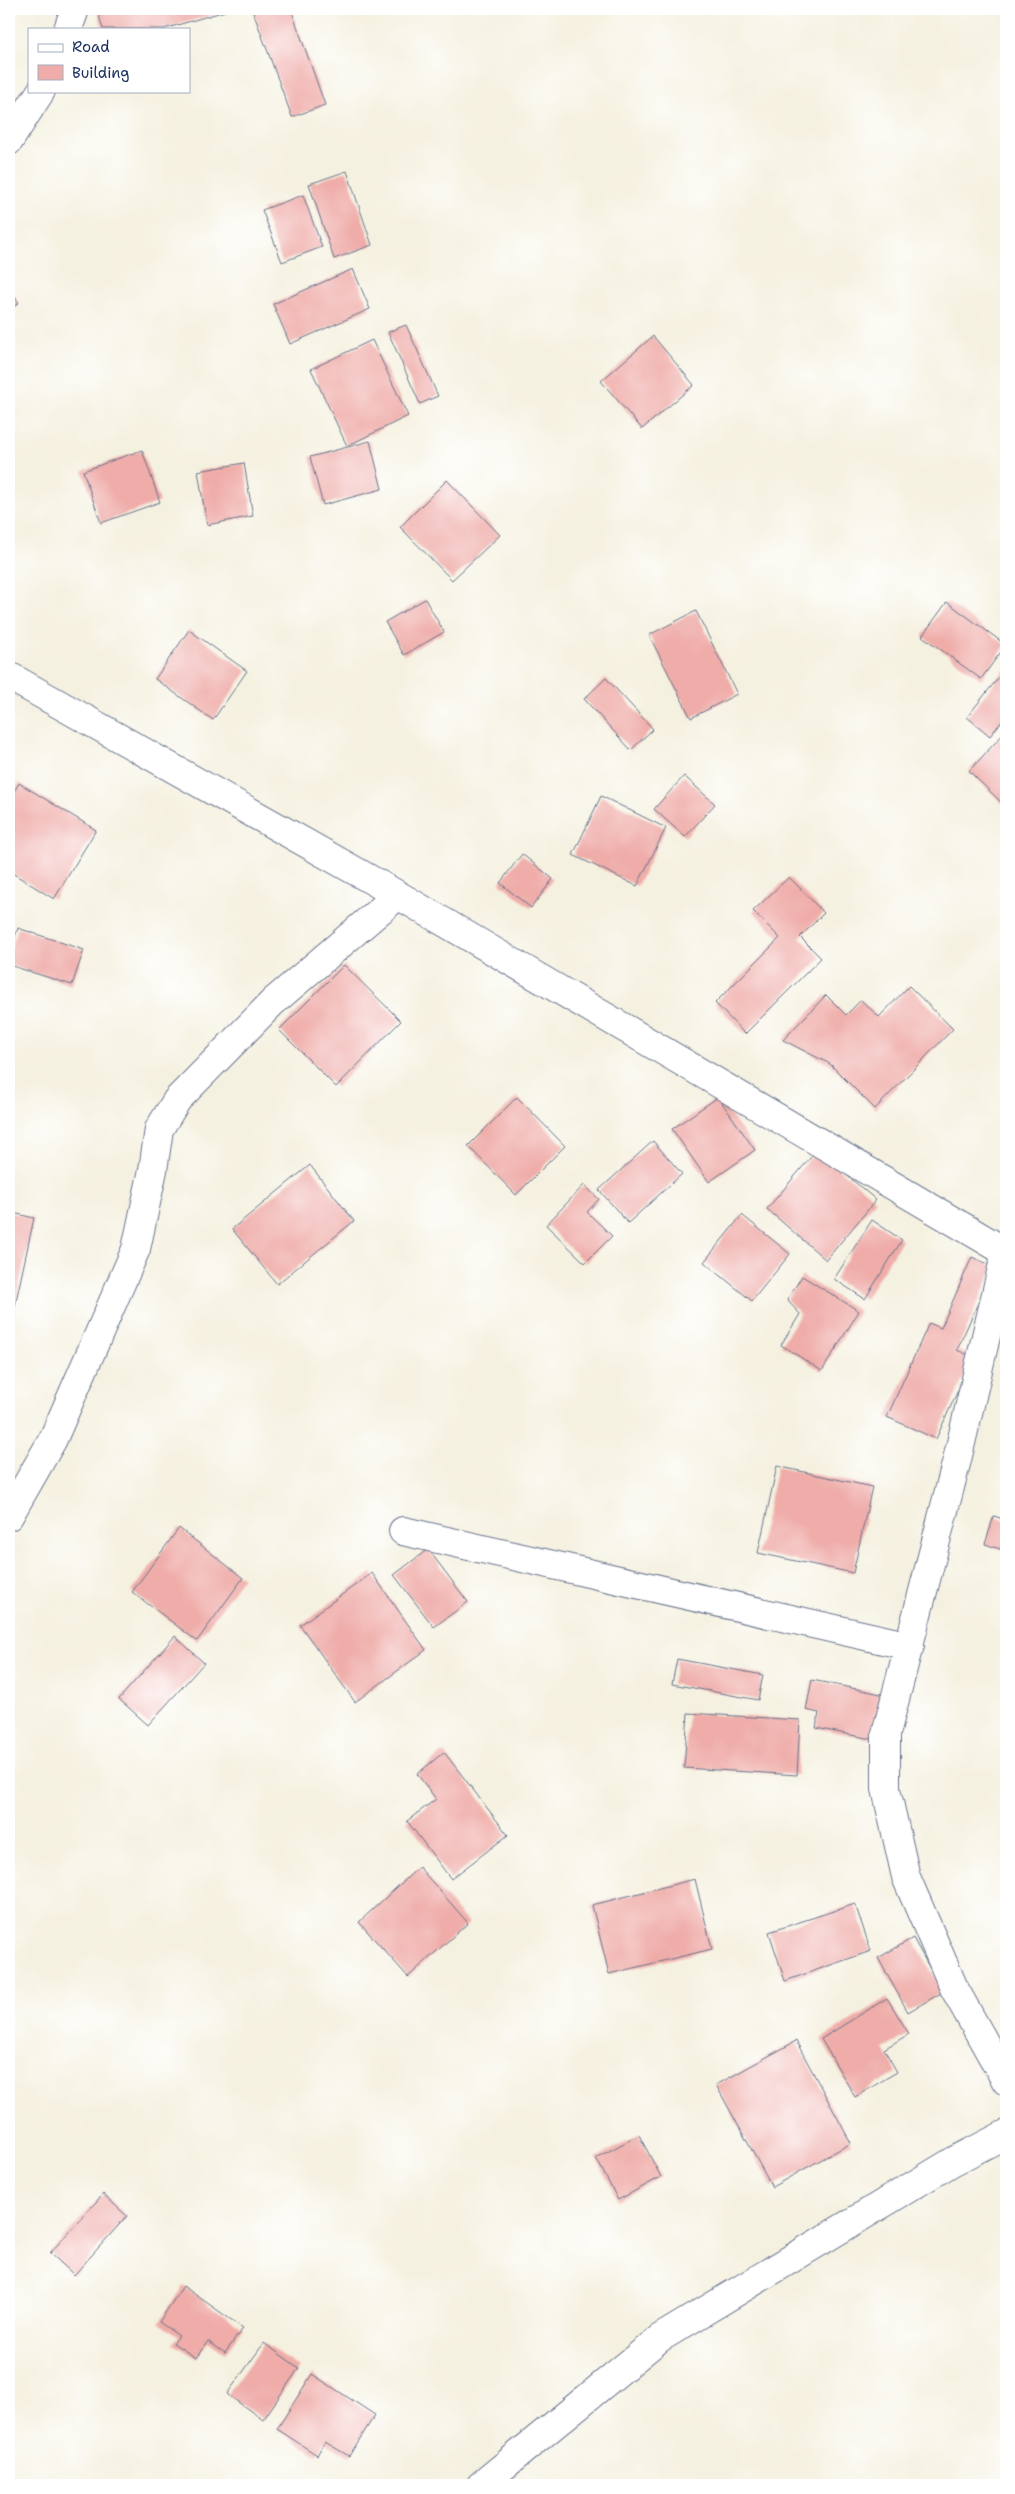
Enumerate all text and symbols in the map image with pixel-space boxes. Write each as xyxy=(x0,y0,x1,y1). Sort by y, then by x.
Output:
legend xyxy=(28,28,190,92)
text: Road xyxy=(72,37,110,57)
text: Building xyxy=(72,63,129,83)

